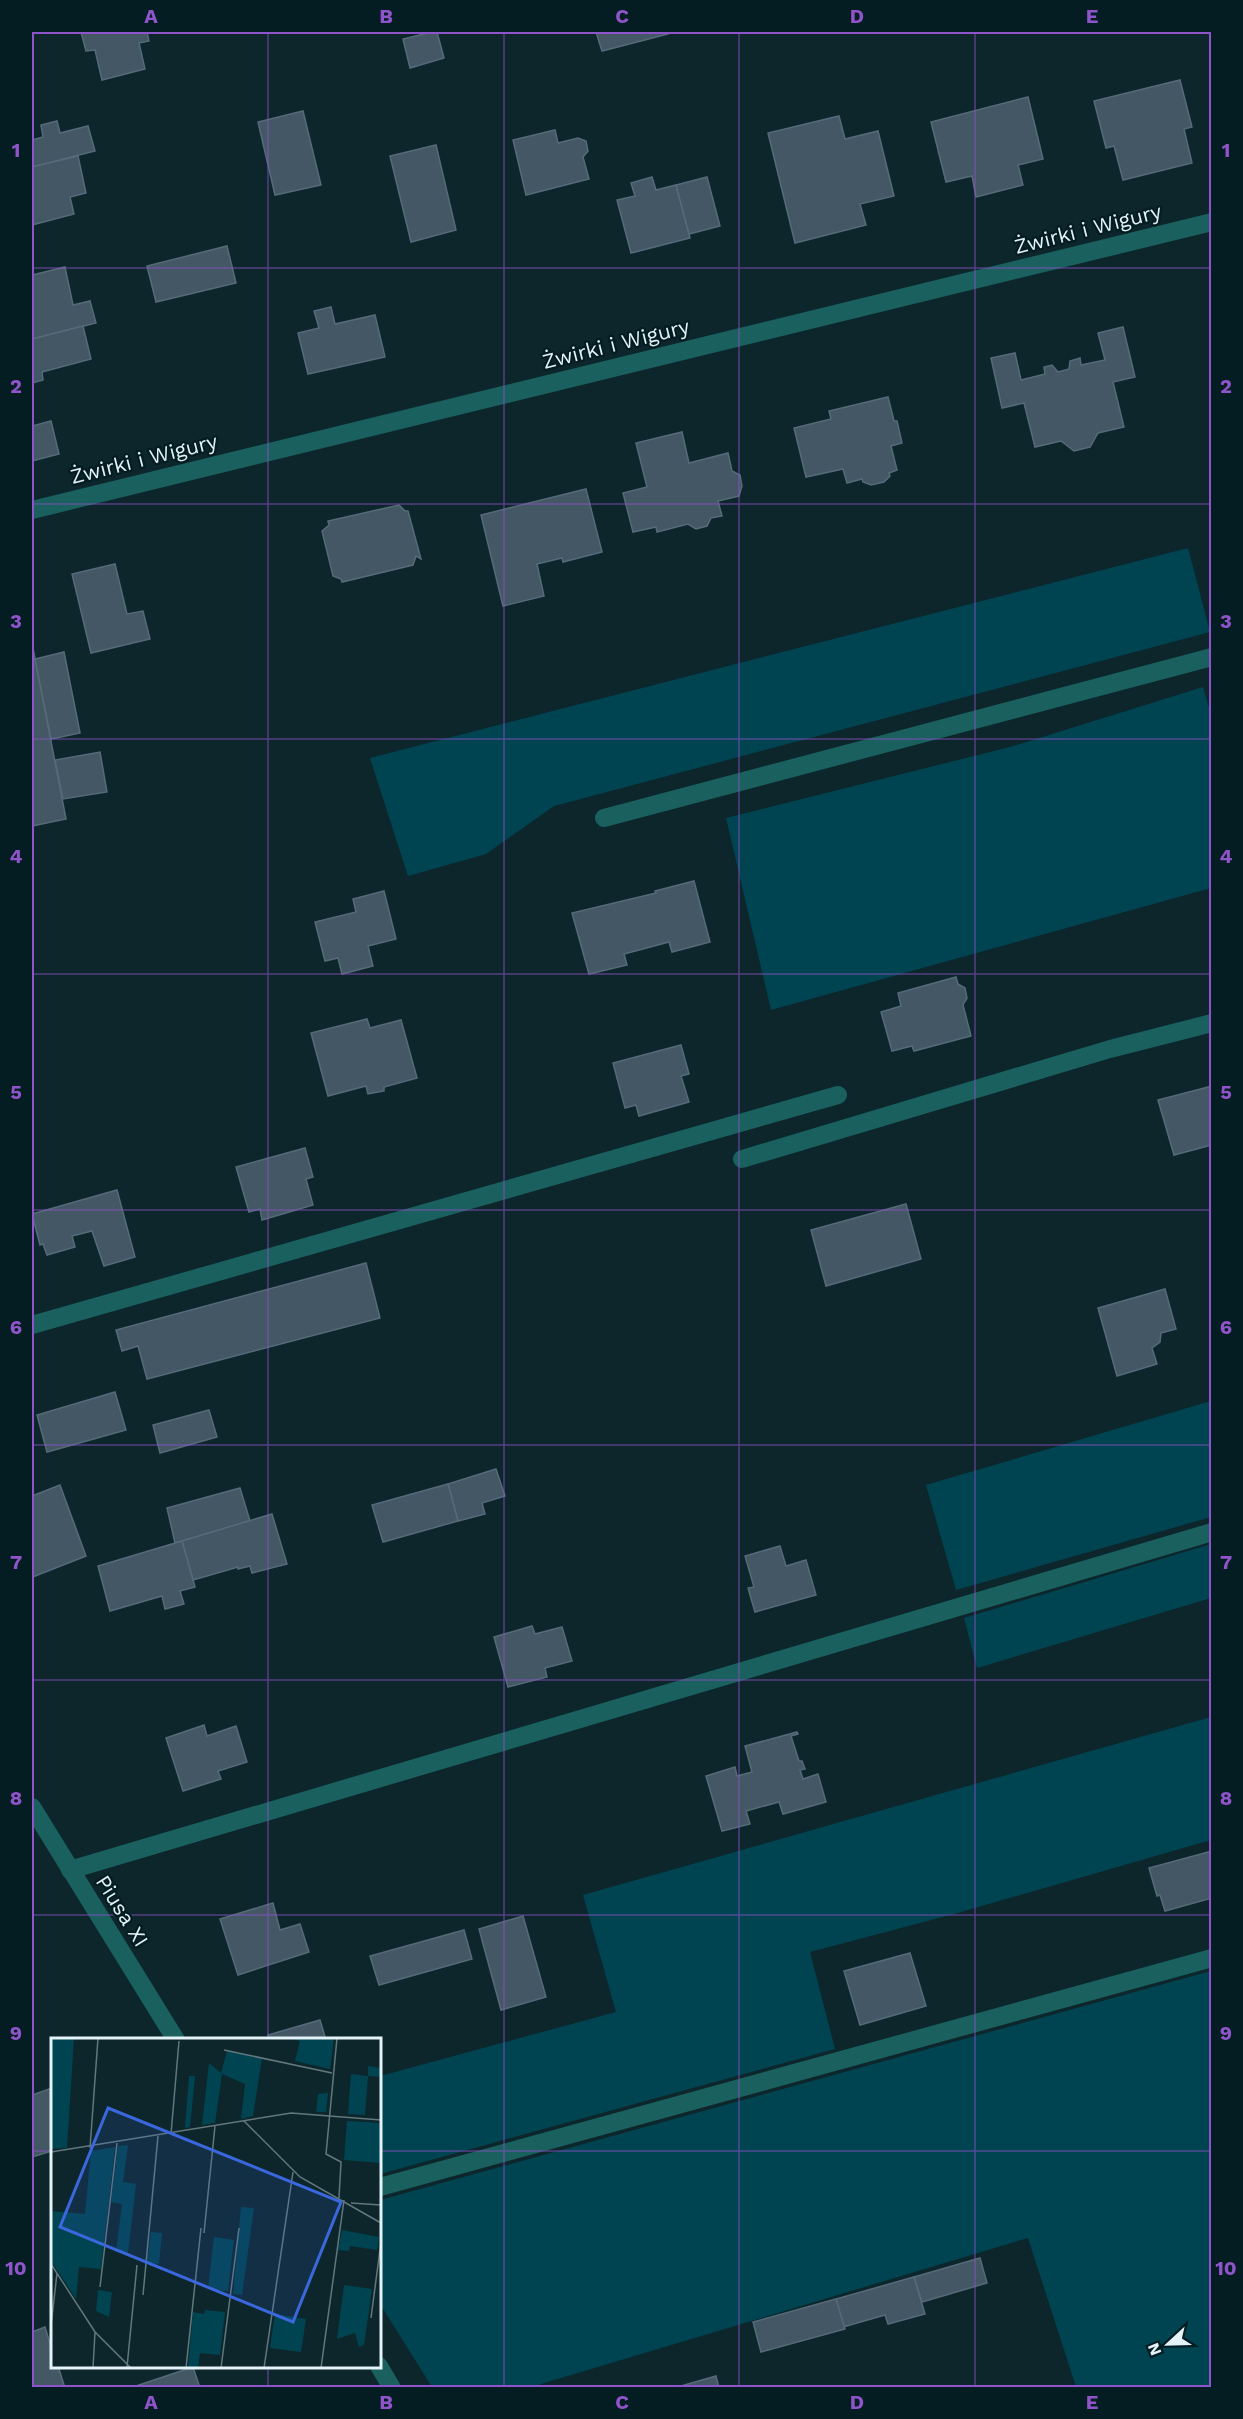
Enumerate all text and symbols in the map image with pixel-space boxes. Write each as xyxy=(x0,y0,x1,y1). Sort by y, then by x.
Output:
text: A xyxy=(144,4,158,28)
text: B xyxy=(379,4,393,28)
text: C xyxy=(615,4,629,28)
text: D xyxy=(850,4,864,28)
text: E xyxy=(1086,4,1098,28)
text: 1 xyxy=(12,138,20,162)
text: 1 xyxy=(1222,138,1230,162)
street label: Żwirki i Wigury xyxy=(1012,198,1164,259)
street label: Żwirki i Wigury xyxy=(540,313,692,374)
text: 2 xyxy=(10,374,22,398)
text: 2 xyxy=(1220,374,1232,398)
street label: Żwirki i Wigury xyxy=(68,428,220,489)
text: 3 xyxy=(10,609,22,633)
text: 3 xyxy=(1220,609,1232,633)
text: 4 xyxy=(10,844,23,868)
text: 4 xyxy=(1220,844,1233,868)
text: 5 xyxy=(10,1080,22,1104)
text: 5 xyxy=(1220,1080,1232,1104)
text: 6 xyxy=(10,1315,22,1339)
text: 6 xyxy=(1220,1315,1232,1339)
text: 7 xyxy=(10,1550,22,1574)
text: 7 xyxy=(1220,1550,1232,1574)
text: 8 xyxy=(10,1786,22,1810)
text: 8 xyxy=(1220,1786,1232,1810)
street label: Piusa XI xyxy=(91,1870,154,1951)
text: 9 xyxy=(10,2021,22,2045)
text: 9 xyxy=(1220,2021,1232,2045)
inset map xyxy=(51,2038,381,2368)
text: 10 xyxy=(5,2256,27,2280)
text: 10 xyxy=(1215,2256,1237,2280)
north arrow xyxy=(1138,2314,1198,2374)
text: N xyxy=(1144,2340,1166,2358)
text: A xyxy=(144,2390,158,2414)
text: B xyxy=(379,2390,393,2414)
text: C xyxy=(615,2390,629,2414)
text: D xyxy=(850,2390,864,2414)
text: E xyxy=(1086,2390,1098,2414)

